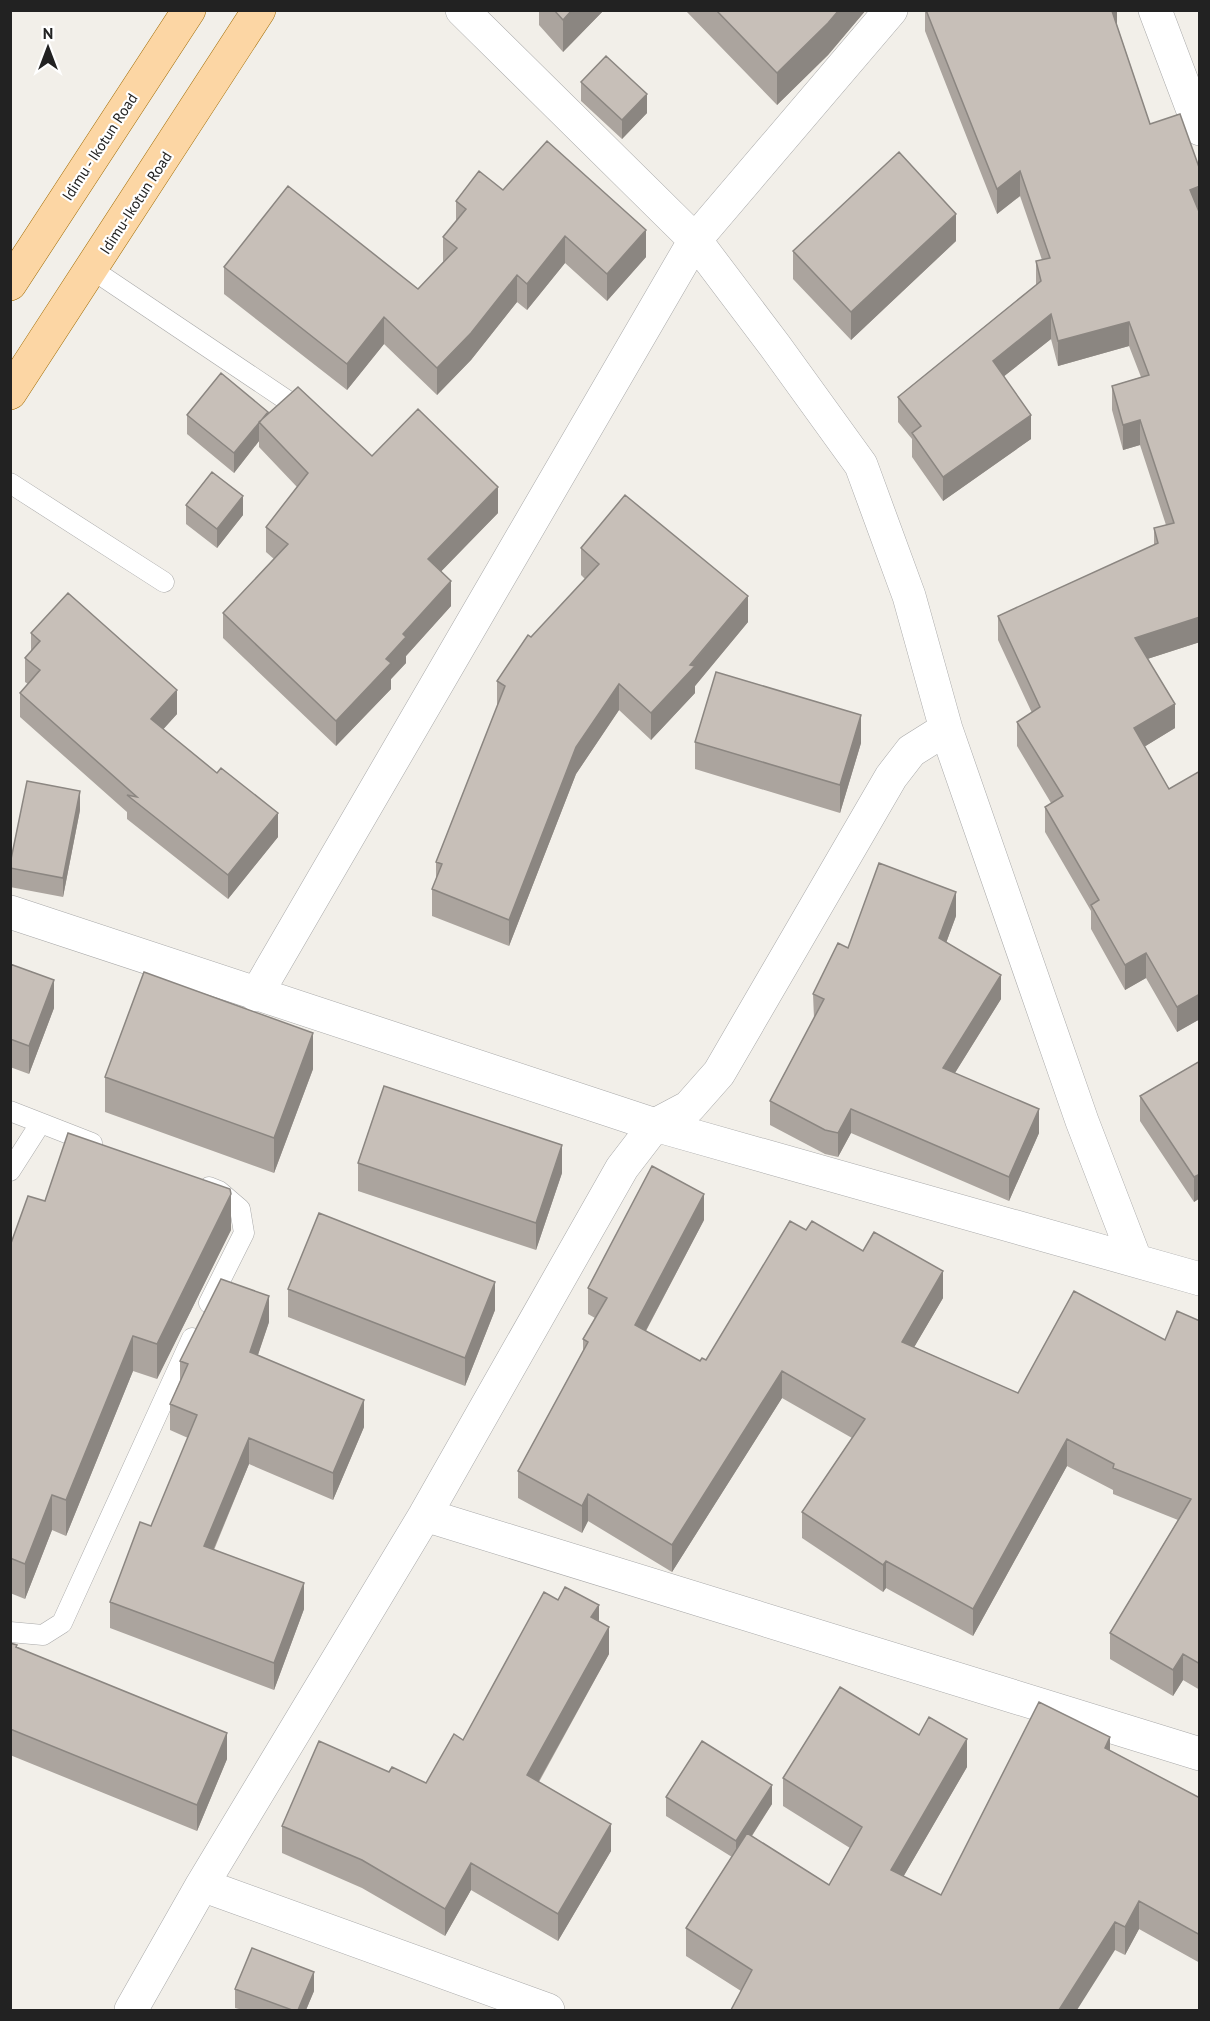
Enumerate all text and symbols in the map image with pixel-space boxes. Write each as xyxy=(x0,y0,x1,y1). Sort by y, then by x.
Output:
north arrow xyxy=(18,18,78,78)
text: N xyxy=(43,23,53,43)
street label: Idimu - Ikotun Road xyxy=(58,89,141,204)
street label: Idimu-Ikotun Road xyxy=(95,148,176,258)

